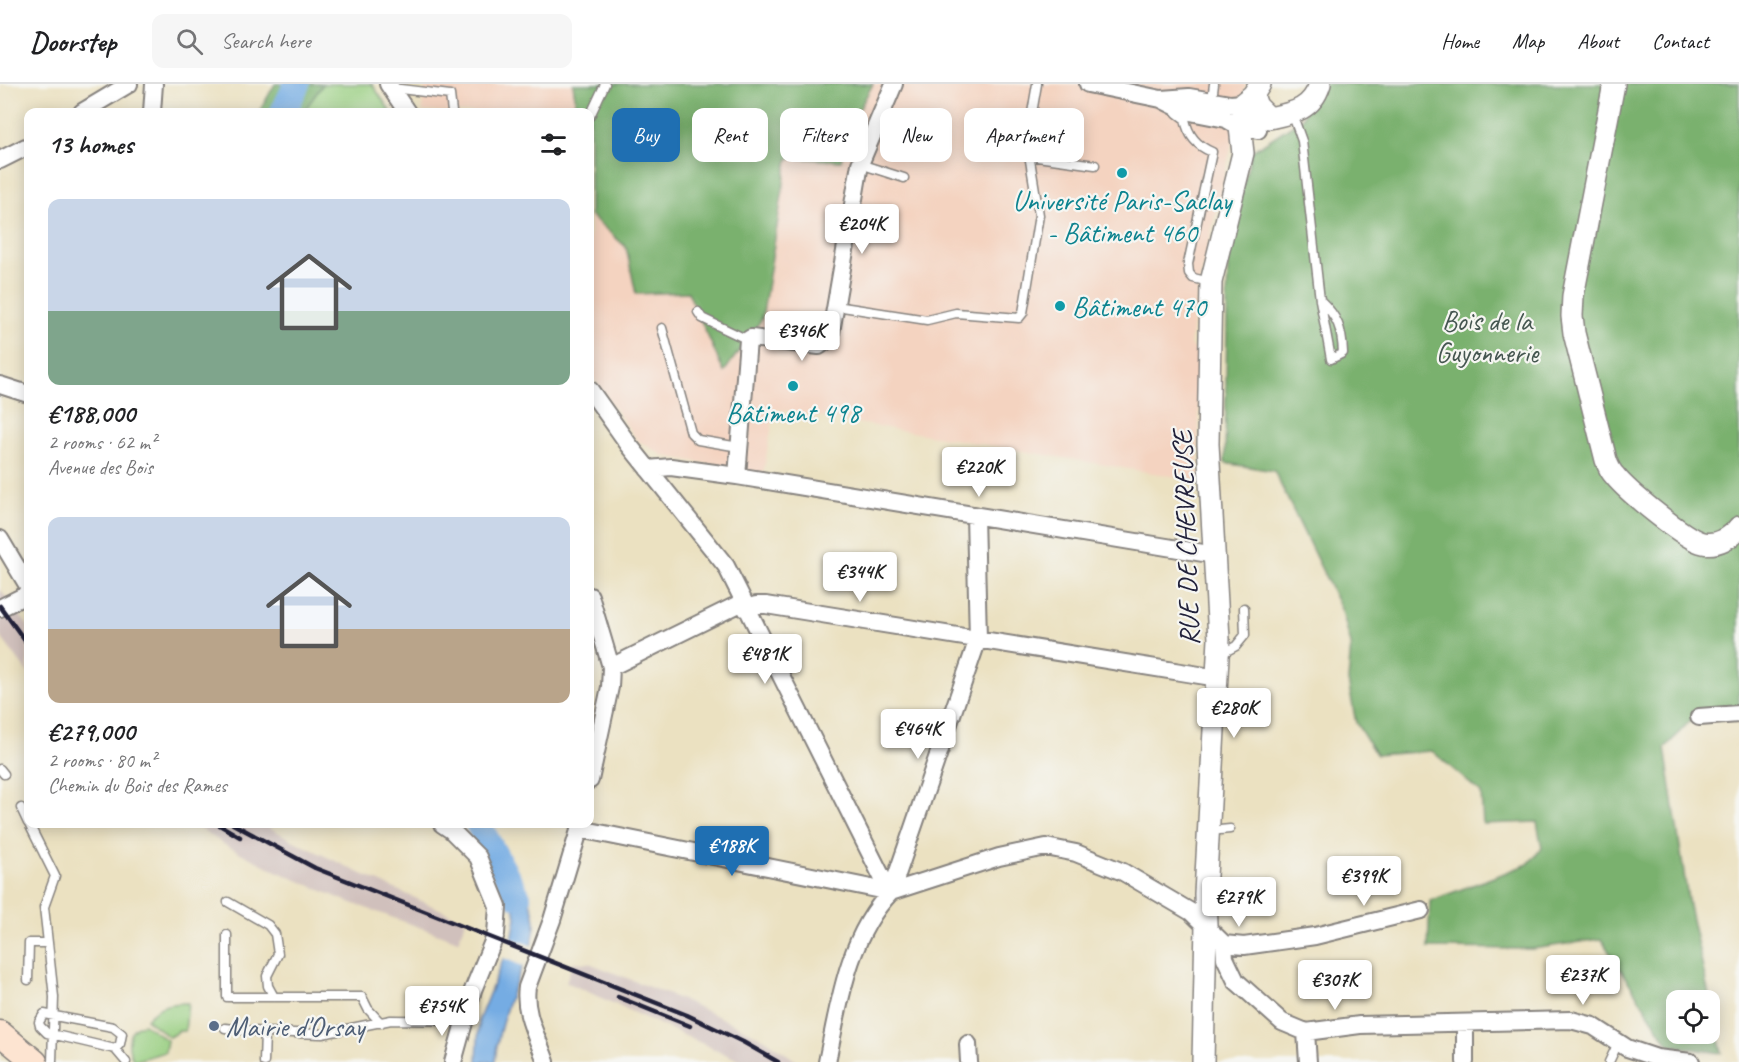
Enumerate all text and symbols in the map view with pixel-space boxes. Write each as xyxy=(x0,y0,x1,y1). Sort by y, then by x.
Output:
search box xyxy=(152,14,572,68)
text: Doorstep xyxy=(30,24,116,59)
icon: search xyxy=(173,25,206,58)
text: Search here xyxy=(221,27,311,55)
text: Home xyxy=(1441,28,1479,54)
text: Map xyxy=(1512,28,1544,54)
text: About xyxy=(1577,28,1619,54)
text: Contact xyxy=(1652,28,1709,54)
chip: Buy xyxy=(612,108,680,162)
chip: Rent xyxy=(692,108,768,162)
chip: Filters xyxy=(780,108,868,162)
chip: New xyxy=(880,108,952,162)
chip: Apartment xyxy=(964,108,1084,162)
text: 13 homes xyxy=(48,128,133,161)
icon: filters xyxy=(537,128,570,161)
marker: Université Paris-Saclay - Bâtiment 460 xyxy=(1115,166,1129,180)
place label: Université Paris-Saclay - Bâtiment 460 xyxy=(1013,183,1234,250)
pin: €204K xyxy=(820,204,904,255)
text: €204K xyxy=(839,211,885,236)
icon: home xyxy=(255,238,363,346)
place label: Bâtiment 470 xyxy=(1072,289,1209,324)
marker: Bâtiment 470 xyxy=(1053,299,1067,313)
park label: Bois de la Guyonnerie xyxy=(1436,303,1540,370)
pin: €346K xyxy=(760,311,844,362)
text: €346K xyxy=(779,318,825,343)
marker: Bâtiment 498 xyxy=(786,379,800,393)
place label: Bâtiment 498 xyxy=(726,395,862,430)
text: €188,000 xyxy=(48,397,135,430)
street label: RUE DE CHEVREUSE xyxy=(1164,427,1207,646)
text: 2 rooms · 62 m² xyxy=(48,430,156,455)
pin: €220K xyxy=(937,447,1021,498)
text: €220K xyxy=(956,454,1002,479)
text: Avenue des Bois xyxy=(48,455,153,480)
pin: €344K xyxy=(818,552,902,603)
icon: home xyxy=(255,556,363,664)
text: €344K xyxy=(837,559,883,584)
pin: €481K xyxy=(723,634,807,685)
text: €481K xyxy=(742,641,788,666)
pin: €280K xyxy=(1192,688,1276,739)
text: €280K xyxy=(1211,695,1257,720)
pin: €464K xyxy=(876,709,960,760)
text: €279,000 xyxy=(48,715,135,748)
text: €464K xyxy=(895,716,941,741)
text: 2 rooms · 80 m² xyxy=(48,748,156,773)
text: Chemin du Bois des Rames xyxy=(48,773,227,798)
pin: €188K xyxy=(690,826,774,877)
text: €188K xyxy=(709,833,755,858)
pin: €399K xyxy=(1322,856,1406,907)
text: €399K xyxy=(1341,863,1387,888)
pin: €279K xyxy=(1197,877,1281,928)
text: €279K xyxy=(1216,884,1262,909)
pin: €237K xyxy=(1541,955,1625,1006)
pin: €307K xyxy=(1293,960,1377,1011)
text: €237K xyxy=(1560,962,1606,987)
text: €307K xyxy=(1312,967,1358,992)
pin: €754K xyxy=(400,986,484,1037)
map controls xyxy=(1666,990,1720,1044)
button: locate xyxy=(1666,990,1720,1044)
text: €754K xyxy=(419,993,465,1018)
place label: Mairie d'Orsay xyxy=(226,1009,367,1044)
marker: Mairie d'Orsay xyxy=(207,1019,221,1033)

